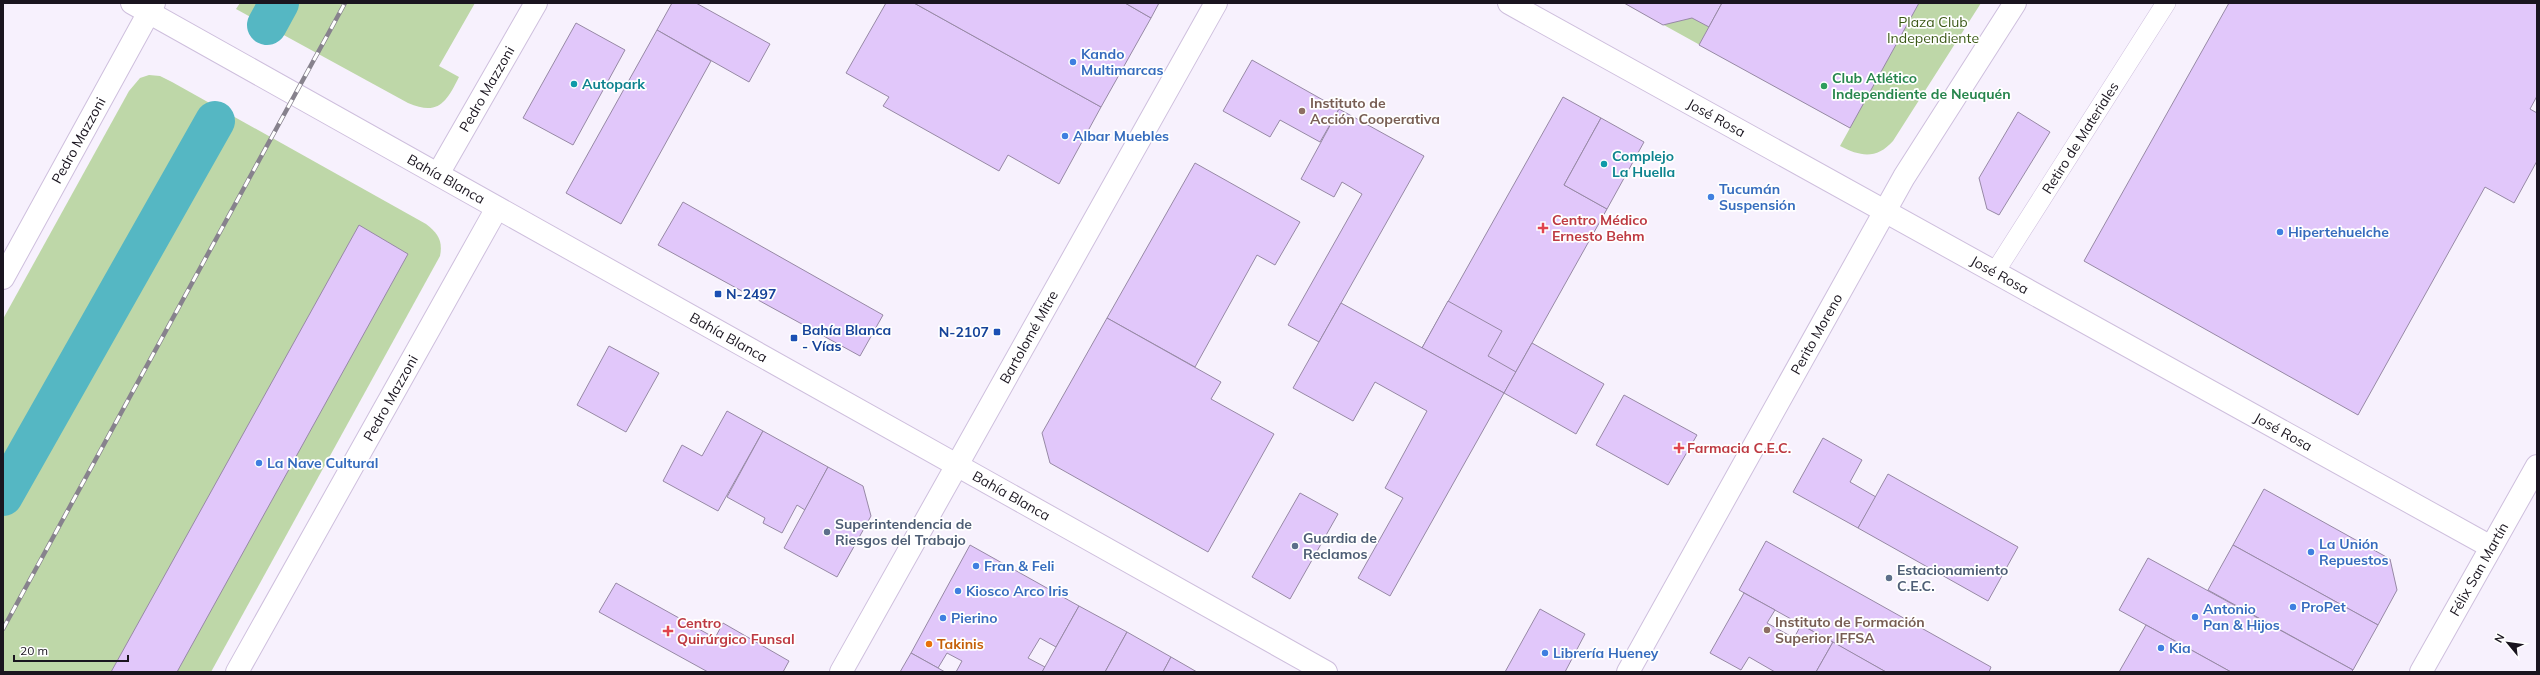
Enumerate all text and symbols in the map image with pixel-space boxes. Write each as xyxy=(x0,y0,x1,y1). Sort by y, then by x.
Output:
park label: Plaza Club Independiente xyxy=(1887,13,1979,47)
street label: Pedro Mazzoni xyxy=(455,43,518,135)
place label: Kando Multimarcas xyxy=(1081,45,1164,79)
marker: Kando Multimarcas xyxy=(1068,57,1078,67)
place label: Club Atlético Independiente de Neuquén xyxy=(1832,69,2011,103)
place label: Autopark xyxy=(582,75,645,93)
street label: Retiro de Materiales xyxy=(2038,78,2123,197)
marker: Autopark xyxy=(569,79,579,89)
marker: Club Atlético Independiente de Neuquén xyxy=(1819,81,1829,91)
street label: Pedro Mazzoni xyxy=(48,94,110,187)
place label: Instituto de Acción Cooperativa xyxy=(1310,94,1440,128)
street label: José Rosa xyxy=(1684,95,1749,141)
marker: Instituto de Acción Cooperativa xyxy=(1297,106,1307,116)
place label: Albar Muebles xyxy=(1073,127,1169,145)
marker: Albar Muebles xyxy=(1060,131,1070,141)
place label: Complejo La Huella xyxy=(1612,147,1675,181)
street label: Bahía Blanca xyxy=(404,150,488,208)
marker: Complejo La Huella xyxy=(1599,159,1609,169)
place label: Tucumán Suspensión xyxy=(1719,180,1796,214)
marker: Tucumán Suspensión xyxy=(1706,192,1716,202)
place label: Centro Médico Ernesto Behm xyxy=(1552,211,1647,245)
marker: Centro Médico Ernesto Behm xyxy=(1537,222,1549,234)
place label: Hipertehuelche xyxy=(2288,223,2389,241)
marker: Hipertehuelche xyxy=(2275,227,2285,237)
street label: José Rosa xyxy=(1967,252,2032,298)
place label: N-2497 xyxy=(726,285,776,303)
street label: Bartolomé Mitre xyxy=(995,287,1062,387)
marker: N-2497 xyxy=(713,289,723,299)
street label: Perito Moreno xyxy=(1787,290,1846,378)
street label: Bahía Blanca xyxy=(687,308,771,366)
place label: Bahía Blanca - Vías xyxy=(802,321,891,355)
place label: N-2107 xyxy=(939,323,989,341)
marker: N-2107 xyxy=(992,327,1002,337)
marker: Bahía Blanca - Vías xyxy=(789,333,799,343)
street label: Pedro Mazzoni xyxy=(359,352,422,444)
street label: José Rosa xyxy=(2251,409,2315,455)
place label: Farmacia C.E.C. xyxy=(1687,439,1791,457)
marker: Farmacia C.E.C. xyxy=(1674,443,1684,453)
place label: La Nave Cultural xyxy=(267,454,378,472)
marker: La Nave Cultural xyxy=(254,458,264,468)
street label: Bahía Blanca xyxy=(969,467,1053,525)
place label: Superintendencia de Riesgos del Trabajo xyxy=(835,515,972,549)
street label: Félix San Martín xyxy=(2445,519,2512,619)
marker: Superintendencia de Riesgos del Trabajo xyxy=(822,527,832,537)
place label: Guardia de Reclamos xyxy=(1303,529,1377,563)
place label: La Unión Repuestos xyxy=(2319,535,2389,569)
marker: Guardia de Reclamos xyxy=(1290,541,1300,551)
marker: La Unión Repuestos xyxy=(2306,547,2316,557)
place label: Fran & Feli xyxy=(984,557,1054,575)
marker: Fran & Feli xyxy=(971,561,981,571)
place label: Estacionamiento C.E.C. xyxy=(1897,561,2008,595)
marker: Estacionamiento C.E.C. xyxy=(1884,573,1894,583)
place label: Kiosco Arco Iris xyxy=(966,582,1068,600)
marker: Kiosco Arco Iris xyxy=(953,586,963,596)
place label: ProPet xyxy=(2301,598,2346,616)
place label: Antonio Pan & Hijos xyxy=(2203,600,2280,634)
marker: ProPet xyxy=(2288,602,2298,612)
place label: Pierino xyxy=(951,609,998,627)
marker: Antonio Pan & Hijos xyxy=(2190,612,2200,622)
marker: Pierino xyxy=(938,613,948,623)
place label: Instituto de Formación Superior IFFSA xyxy=(1775,613,1925,647)
place label: Centro Quirúrgico Funsal xyxy=(677,614,795,648)
north arrow xyxy=(2488,623,2528,663)
marker: Centro Quirúrgico Funsal xyxy=(662,625,674,637)
marker: Instituto de Formación Superior IFFSA xyxy=(1762,625,1772,635)
text: N xyxy=(2491,631,2507,645)
place label: Takinis xyxy=(937,635,984,653)
scale bar xyxy=(14,637,128,663)
marker: Takinis xyxy=(924,639,934,649)
place label: Kia xyxy=(2169,639,2191,657)
text: 20 m xyxy=(20,643,48,658)
marker: Kia xyxy=(2156,643,2166,653)
place label: Librería Hueney xyxy=(1553,644,1659,662)
marker: Librería Hueney xyxy=(1540,648,1550,658)

